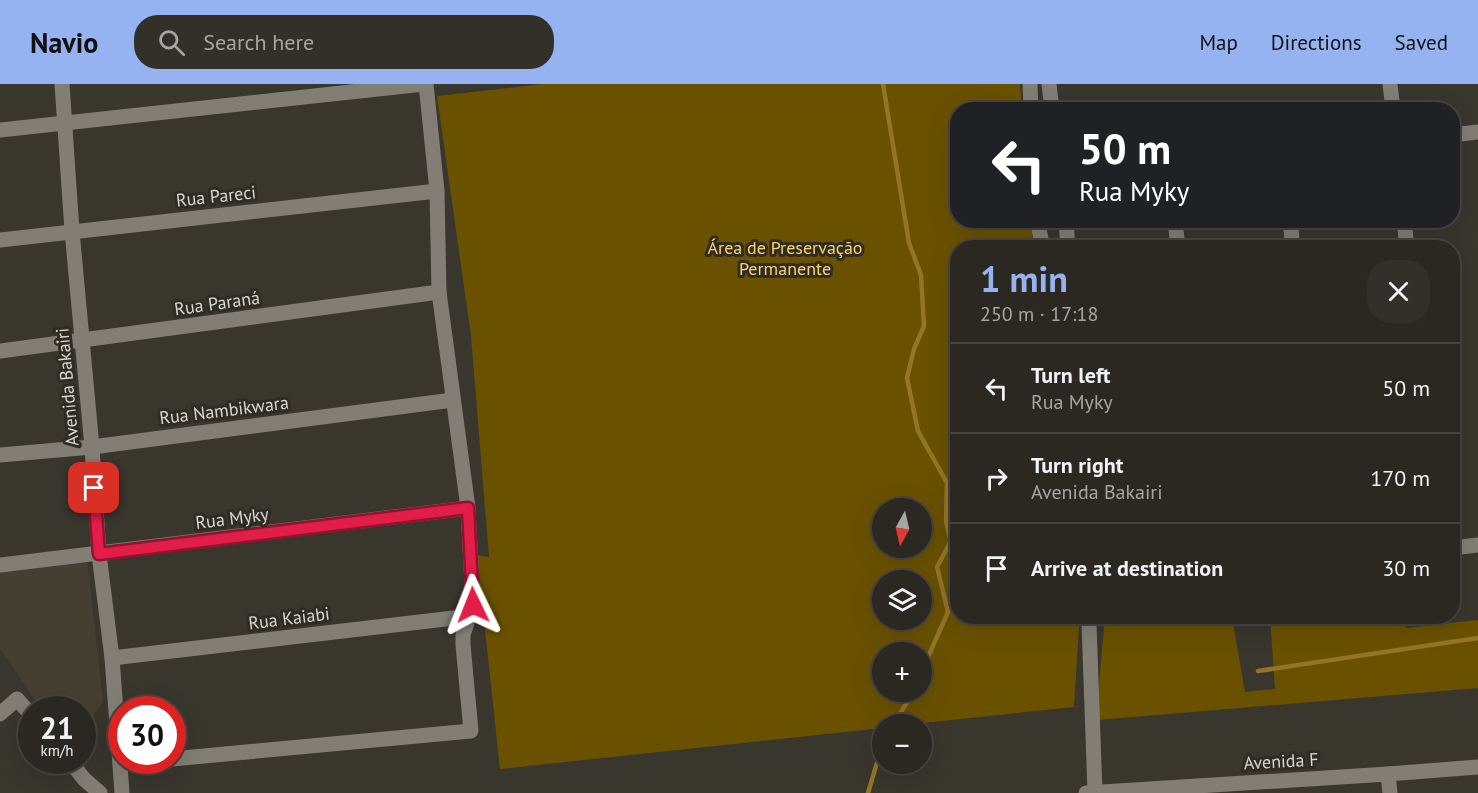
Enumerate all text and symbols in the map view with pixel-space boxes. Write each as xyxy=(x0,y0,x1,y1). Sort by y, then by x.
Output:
search box xyxy=(134,15,554,69)
text: Navio xyxy=(30,24,98,61)
icon: search xyxy=(155,26,188,59)
text: Search here xyxy=(203,28,314,56)
text: Map xyxy=(1199,29,1238,56)
text: Directions xyxy=(1271,29,1362,56)
text: Saved xyxy=(1395,29,1448,56)
text: 50 m xyxy=(1079,121,1171,176)
icon: left xyxy=(980,126,1058,204)
text: Rua Myky xyxy=(1079,174,1189,208)
street label: Rua Pareci xyxy=(175,180,257,212)
park label: Área de Preservação Permanente xyxy=(708,236,863,280)
text: 1 min xyxy=(980,255,1068,302)
button: close xyxy=(1367,260,1430,323)
street label: Rua Paraná xyxy=(173,286,261,320)
text: 250 m · 17:18 xyxy=(980,301,1098,327)
street label: Avenida Bakairi xyxy=(50,327,84,447)
text: Turn left xyxy=(1031,361,1111,389)
icon: left xyxy=(980,372,1013,405)
text: 50 m xyxy=(1382,374,1430,402)
text: Rua Myky xyxy=(1031,389,1113,415)
street label: Rua Nambikwara xyxy=(158,391,290,429)
text: Turn right xyxy=(1031,451,1123,479)
pin xyxy=(68,462,119,513)
icon: right xyxy=(980,462,1013,495)
text: 170 m xyxy=(1370,464,1430,492)
icon: arrive xyxy=(77,471,110,504)
text: Avenida Bakairi xyxy=(1031,479,1163,505)
north arrow xyxy=(872,498,932,558)
map controls xyxy=(872,498,932,774)
street label: Rua Myky xyxy=(194,502,270,534)
icon: arrive xyxy=(980,552,1013,585)
text: Arrive at destination xyxy=(1031,554,1223,582)
text: 30 m xyxy=(1382,554,1430,582)
button: layers xyxy=(872,570,932,630)
position arrow xyxy=(441,573,505,637)
street label: Rua Kaiabi xyxy=(247,602,331,634)
button: + xyxy=(872,642,932,702)
speed limit sign: 30 xyxy=(108,696,186,774)
text: 21 xyxy=(40,708,74,747)
button: − xyxy=(872,714,932,774)
text: km/h xyxy=(41,741,73,760)
street label: Avenida F xyxy=(1243,748,1319,774)

